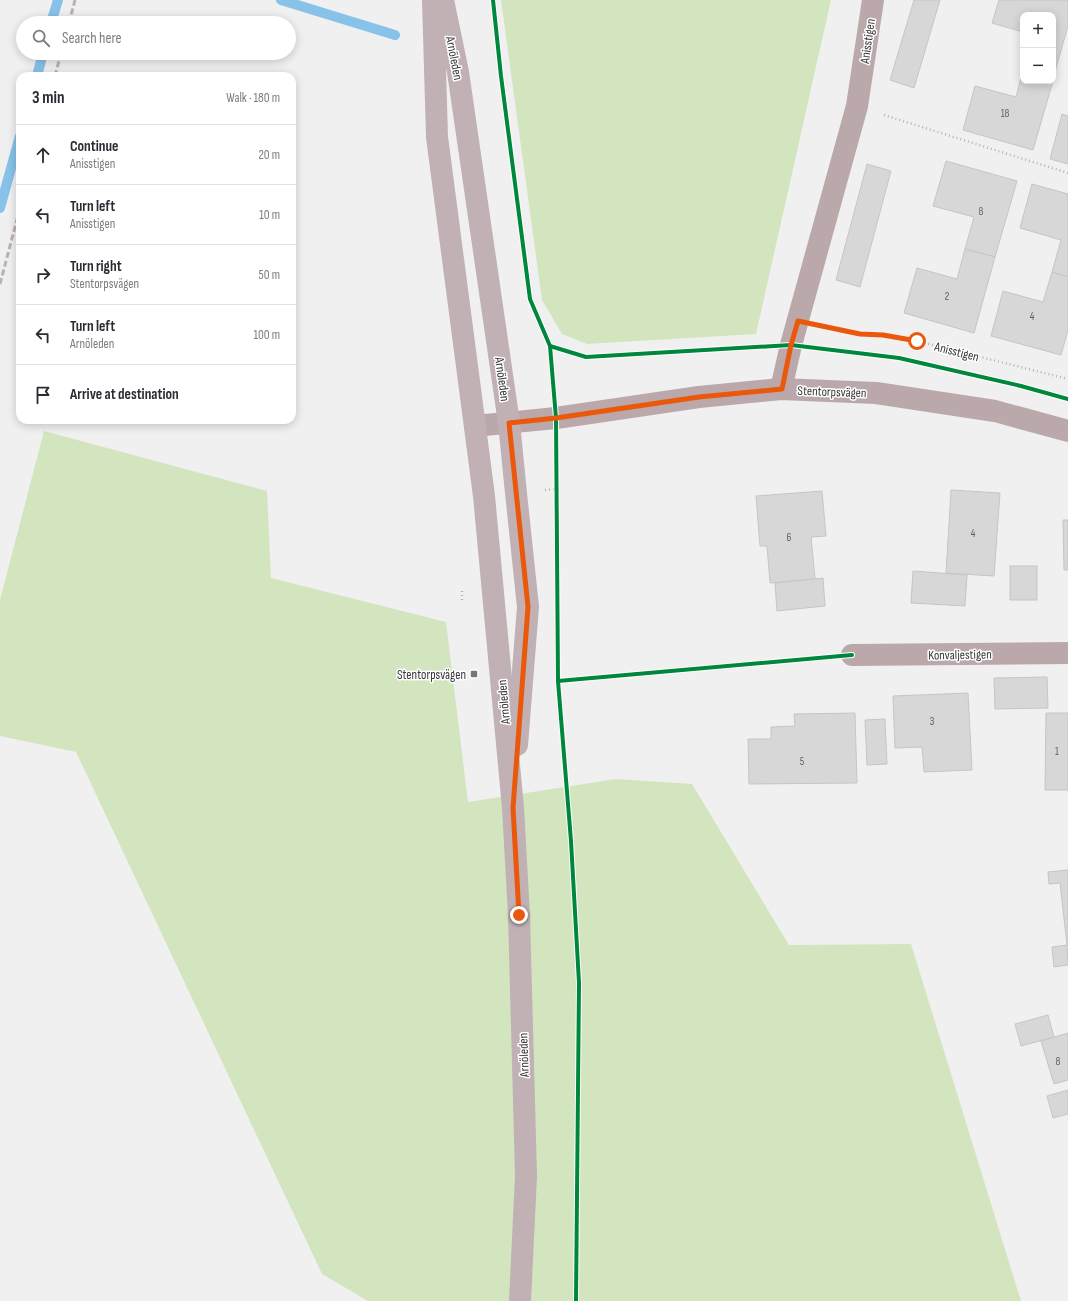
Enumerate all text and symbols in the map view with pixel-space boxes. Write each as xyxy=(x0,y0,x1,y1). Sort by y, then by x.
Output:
map controls xyxy=(1020,12,1056,84)
button: + xyxy=(1020,12,1056,48)
search box xyxy=(16,16,296,60)
street label: Anisstigen xyxy=(857,18,879,66)
icon: search xyxy=(30,27,52,49)
text: Search here xyxy=(62,29,122,48)
street label: Arnöleden xyxy=(442,34,466,81)
button: − xyxy=(1020,48,1056,84)
text: 3 min xyxy=(32,88,65,108)
text: Walk · 180 m xyxy=(226,90,280,106)
house number: 18 xyxy=(1001,107,1010,120)
text: Continue xyxy=(70,137,119,156)
icon: ahead xyxy=(32,144,54,166)
text: 20 m xyxy=(258,147,280,163)
text: Anisstigen xyxy=(70,156,115,172)
text: Turn left xyxy=(70,197,115,216)
icon: left xyxy=(32,204,54,226)
house number: 8 xyxy=(979,205,984,218)
text: 10 m xyxy=(259,207,280,223)
text: Anisstigen xyxy=(70,216,115,232)
text: Turn right xyxy=(70,257,122,276)
icon: right xyxy=(32,264,54,286)
text: 50 m xyxy=(259,267,280,283)
text: Stentorpsvägen xyxy=(70,276,139,292)
house number: 2 xyxy=(945,290,950,303)
house number: 4 xyxy=(1030,310,1035,323)
text: Turn left xyxy=(70,317,115,336)
icon: left xyxy=(32,324,54,346)
text: 100 m xyxy=(253,327,280,343)
route start xyxy=(908,332,926,350)
text: Arnöleden xyxy=(70,336,114,352)
street label: Anisstigen xyxy=(932,338,981,365)
street label: Arnöleden xyxy=(491,355,513,402)
street label: Stentorpsvägen xyxy=(797,383,867,401)
icon: arrive xyxy=(32,384,54,406)
text: Arrive at destination xyxy=(70,385,179,404)
house number: 4 xyxy=(971,527,976,540)
house number: 6 xyxy=(787,531,792,544)
street label: Konvaljestigen xyxy=(928,646,992,664)
place label: Stentorpsvägen xyxy=(397,667,466,683)
marker: Stentorpsvägen xyxy=(469,669,479,679)
street label: Arnöleden xyxy=(494,679,514,726)
house number: 3 xyxy=(930,715,935,728)
house number: 1 xyxy=(1055,745,1059,758)
house number: 5 xyxy=(800,755,804,768)
route end xyxy=(510,906,528,924)
street label: Arnöleden xyxy=(515,1033,533,1078)
house number: 8 xyxy=(1056,1055,1061,1068)

